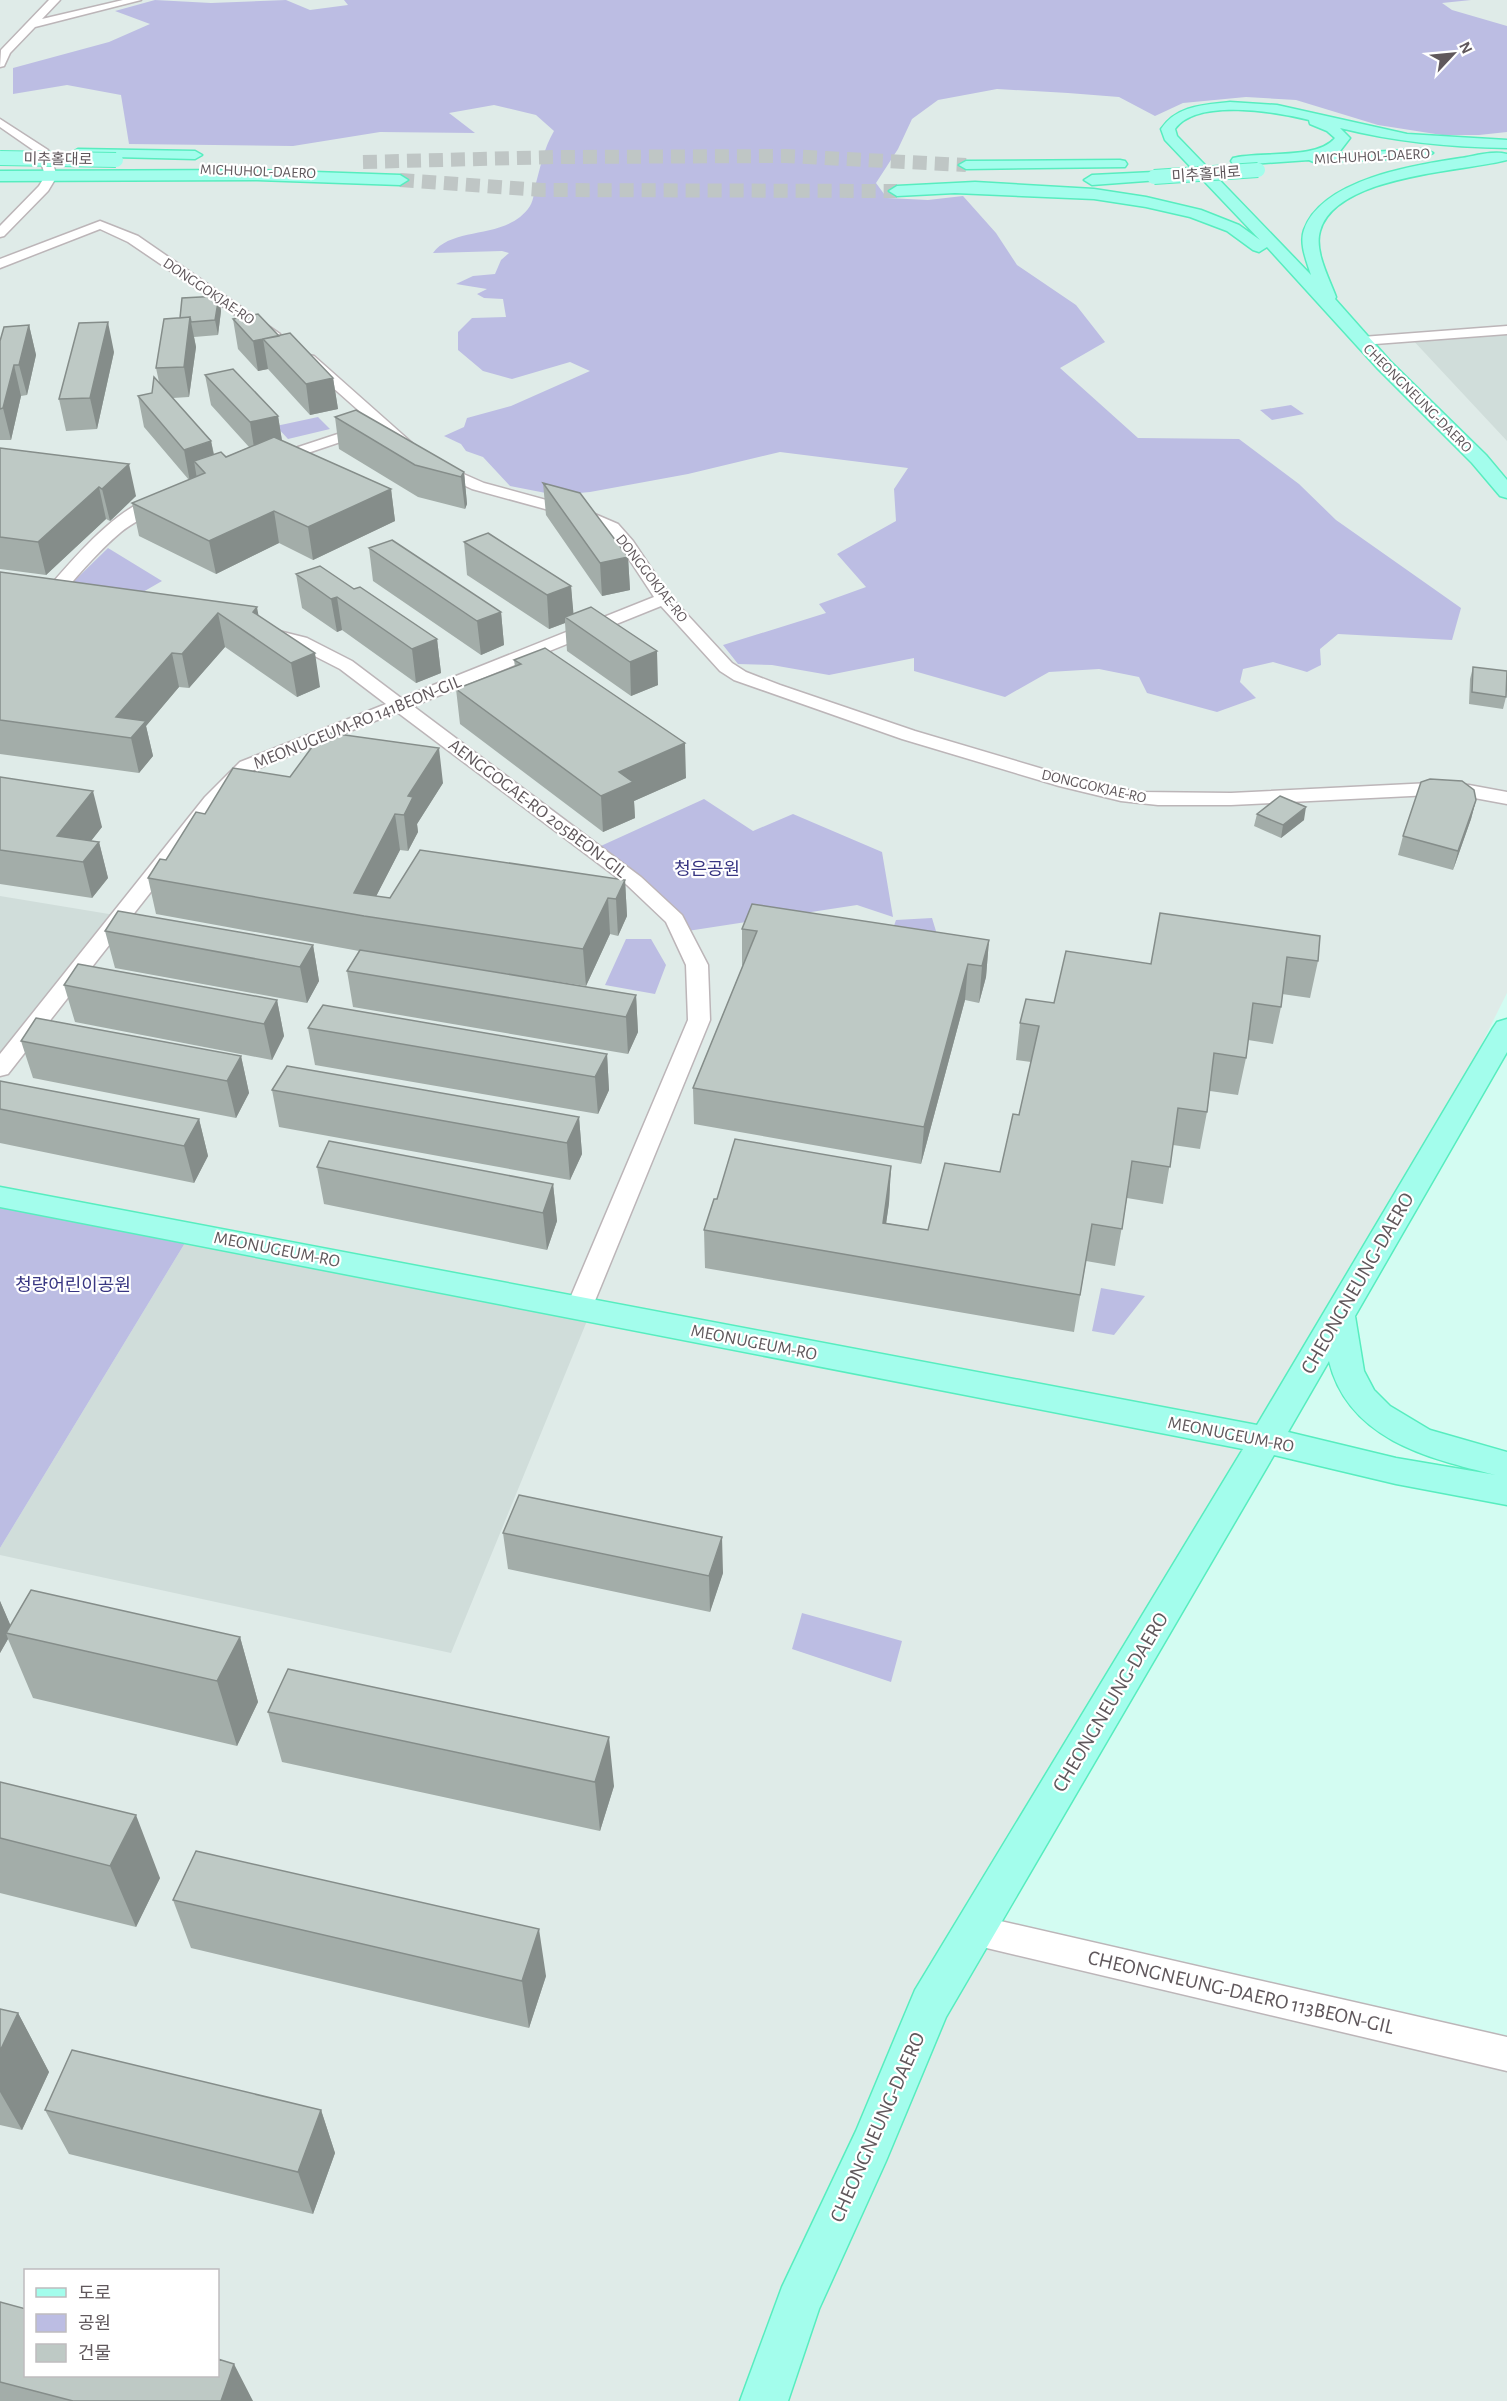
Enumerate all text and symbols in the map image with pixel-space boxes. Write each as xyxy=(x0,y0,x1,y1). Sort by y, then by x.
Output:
north arrow xyxy=(1423,24,1483,84)
text: N xyxy=(1456,39,1475,56)
street label: MICHUHOL-DAERO xyxy=(1314,146,1430,167)
street label: 미추홀대로 xyxy=(23,150,93,168)
street label: MICHUHOL-DAERO xyxy=(200,162,316,181)
street label: 미추홀대로 xyxy=(1171,164,1241,184)
street label: DONGGOKJAE-RO xyxy=(160,255,257,328)
street label: CHEONGNEUNG-DAERO xyxy=(1360,341,1475,456)
street label: DONGGOKJAE-RO xyxy=(613,532,690,625)
street label: MEONUGEUM-RO 141BEON-GIL xyxy=(251,673,464,773)
street label: AENGGOGAE-RO 205BEON-GIL xyxy=(445,736,630,882)
street label: DONGGOKJAE-RO xyxy=(1040,767,1148,806)
park label: 청은공원 xyxy=(674,860,740,879)
street label: CHEONGNEUNG-DAERO xyxy=(1297,1189,1418,1377)
street label: MEONUGEUM-RO xyxy=(212,1229,341,1271)
park label: 청량어린이공원 xyxy=(15,1275,131,1295)
street label: MEONUGEUM-RO xyxy=(689,1322,818,1364)
street label: MEONUGEUM-RO xyxy=(1166,1414,1295,1456)
street label: CHEONGNEUNG-DAERO xyxy=(1049,1609,1172,1796)
street label: CHEONGNEUNG-DAERO 113BEON-GIL xyxy=(1086,1947,1396,2038)
street label: CHEONGNEUNG-DAERO xyxy=(826,2029,929,2225)
legend xyxy=(24,2269,219,2377)
text: 도로 xyxy=(78,2285,111,2303)
text: 공원 xyxy=(78,2314,111,2333)
text: 건물 xyxy=(78,2344,111,2363)

